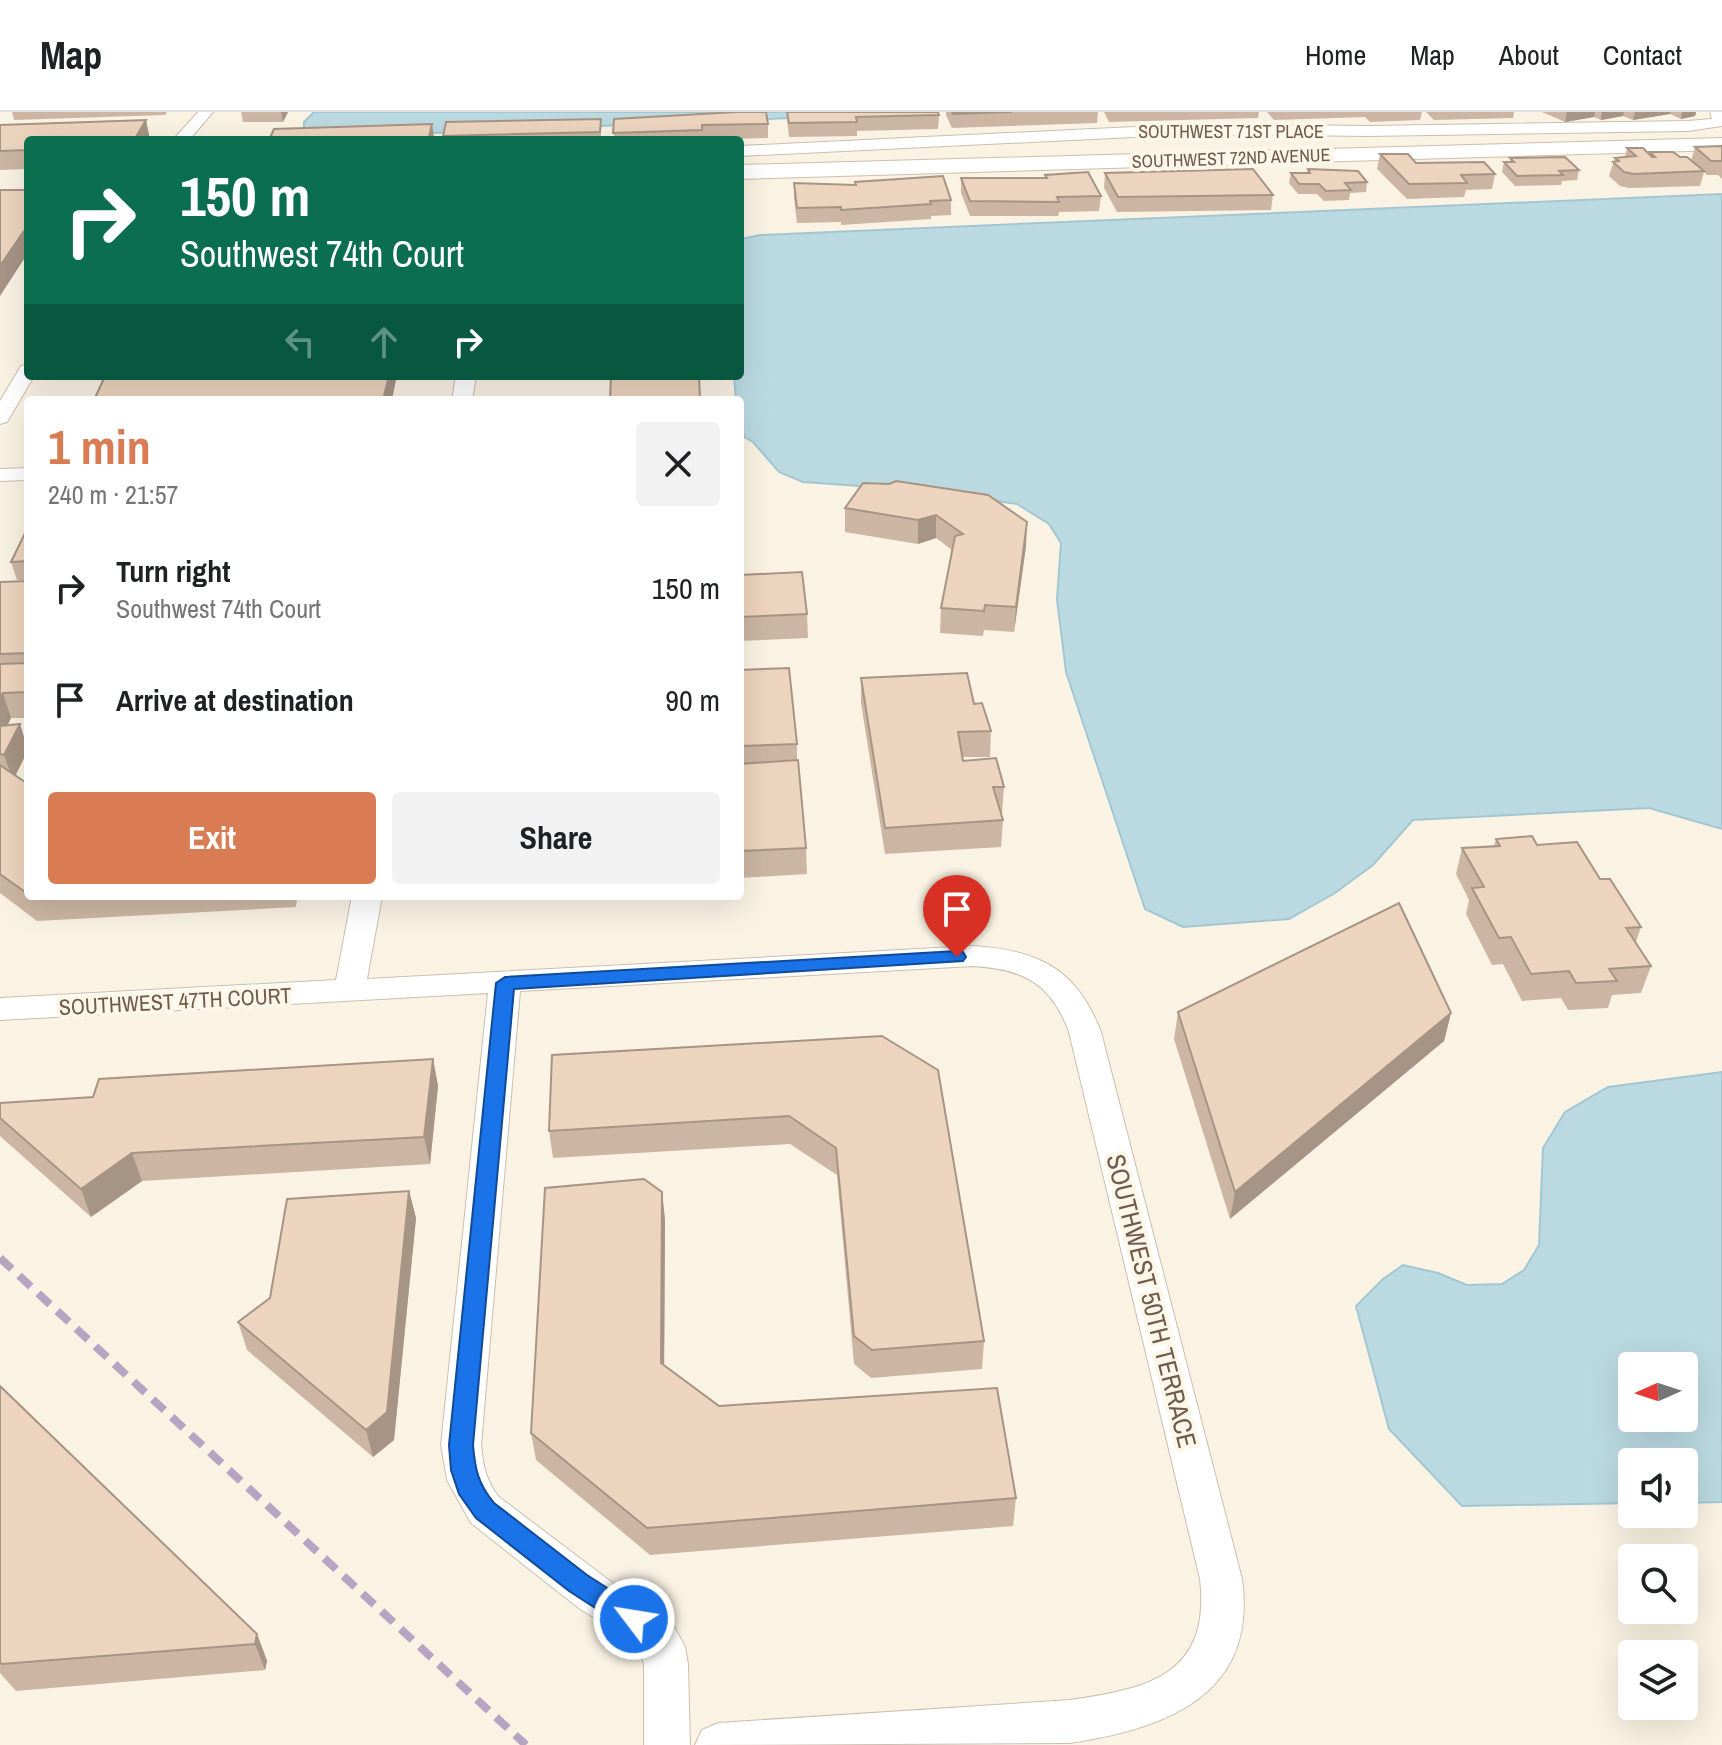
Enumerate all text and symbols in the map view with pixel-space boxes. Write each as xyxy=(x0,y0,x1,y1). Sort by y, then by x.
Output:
text: Map xyxy=(40,30,102,81)
text: Home xyxy=(1305,36,1366,74)
text: Map xyxy=(1410,36,1455,74)
text: About xyxy=(1499,36,1559,74)
text: Contact xyxy=(1603,36,1682,74)
street label: SOUTHWEST 71ST PLACE xyxy=(1138,119,1324,144)
street label: SOUTHWEST 72ND AVENUE xyxy=(1131,142,1331,174)
text: 150 m xyxy=(180,158,310,233)
icon: right xyxy=(48,168,152,272)
text: Southwest 74th Court xyxy=(180,230,464,278)
icon: left xyxy=(278,320,322,364)
icon: ahead xyxy=(362,320,406,364)
icon: right xyxy=(446,320,490,364)
text: 1 min xyxy=(48,414,151,479)
button: close xyxy=(636,422,720,506)
text: 240 m · 21:57 xyxy=(48,477,178,512)
text: Turn right xyxy=(116,551,230,591)
icon: right xyxy=(48,566,92,610)
text: 150 m xyxy=(652,568,720,608)
text: Southwest 74th Court xyxy=(116,591,321,626)
icon: arrive xyxy=(48,678,92,722)
text: Arrive at destination xyxy=(116,680,354,720)
text: 90 m xyxy=(665,680,720,720)
button: Exit xyxy=(48,792,376,884)
button: Share xyxy=(392,792,720,884)
pin xyxy=(923,875,991,957)
icon: arrive xyxy=(935,887,979,931)
street label: SOUTHWEST 47TH COURT xyxy=(58,980,292,1022)
street label: SOUTHWEST 50TH TERRACE xyxy=(1099,1151,1205,1451)
north arrow xyxy=(1618,1352,1698,1432)
map controls xyxy=(1618,1352,1698,1720)
button: sound xyxy=(1618,1448,1698,1528)
button: search xyxy=(1618,1544,1698,1624)
position arrow xyxy=(592,1577,676,1661)
button: layers xyxy=(1618,1640,1698,1720)

